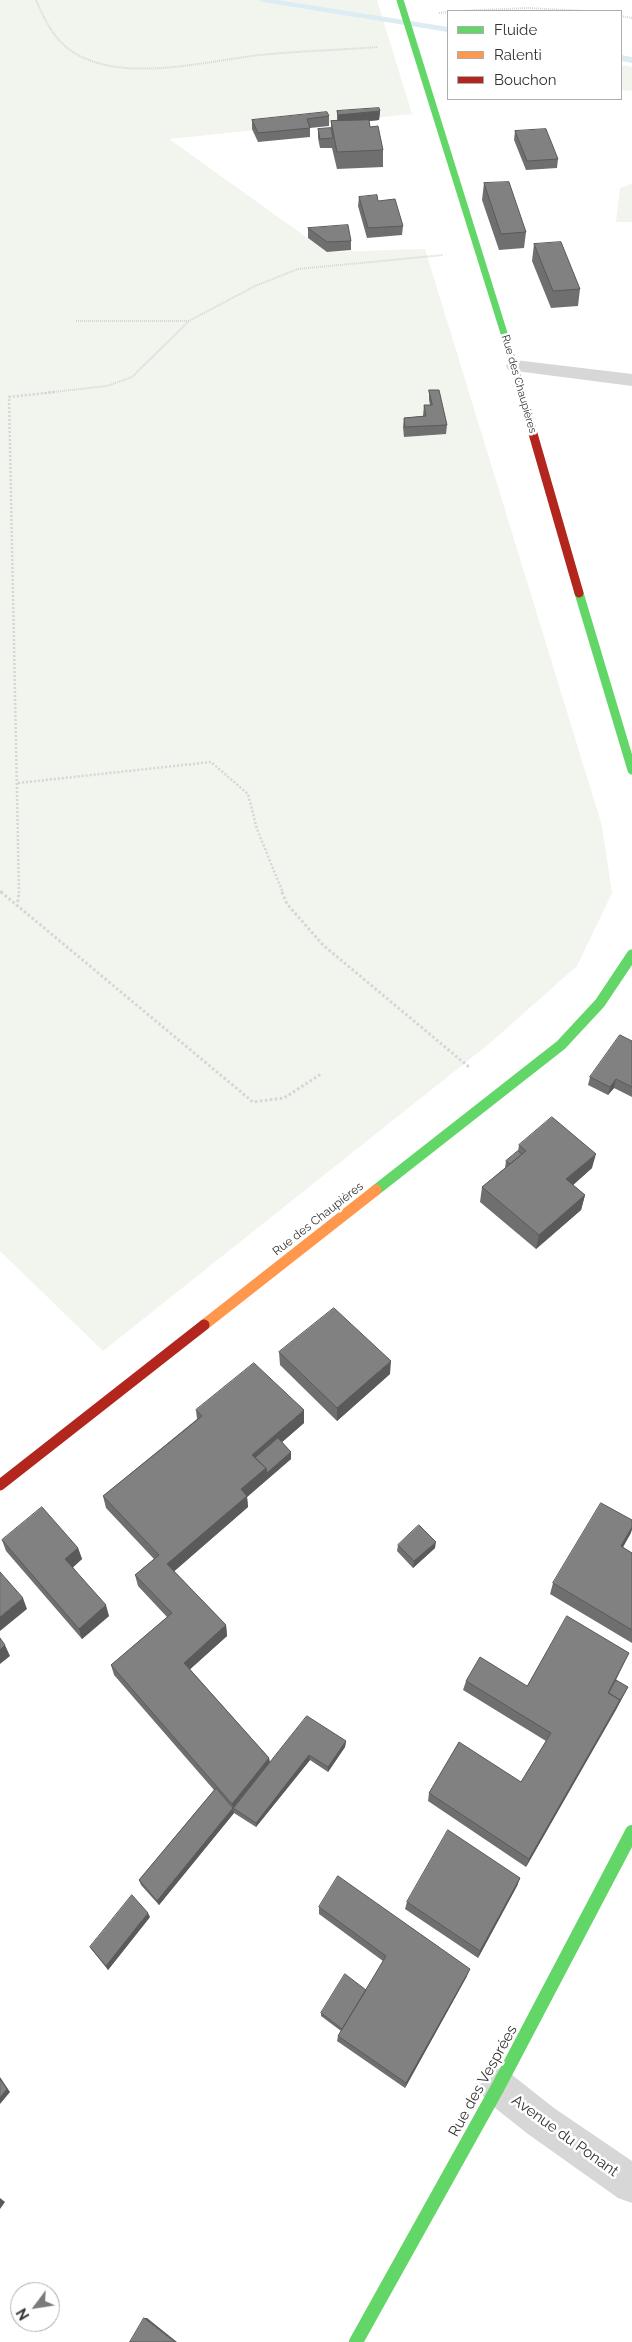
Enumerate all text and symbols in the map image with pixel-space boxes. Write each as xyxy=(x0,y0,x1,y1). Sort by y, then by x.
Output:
legend xyxy=(447,10,622,100)
text: Fluide xyxy=(494,21,537,39)
text: Ralenti xyxy=(494,46,542,64)
text: Bouchon xyxy=(494,71,556,89)
street label: Rue des Chaupières xyxy=(499,333,539,435)
street label: Rue des Chaupières xyxy=(270,1179,366,1259)
street label: Rue des Vesprées xyxy=(445,2022,521,2140)
street label: Avenue du Ponant xyxy=(508,2091,622,2181)
north arrow xyxy=(10,2282,60,2332)
text: N xyxy=(13,2306,33,2323)

